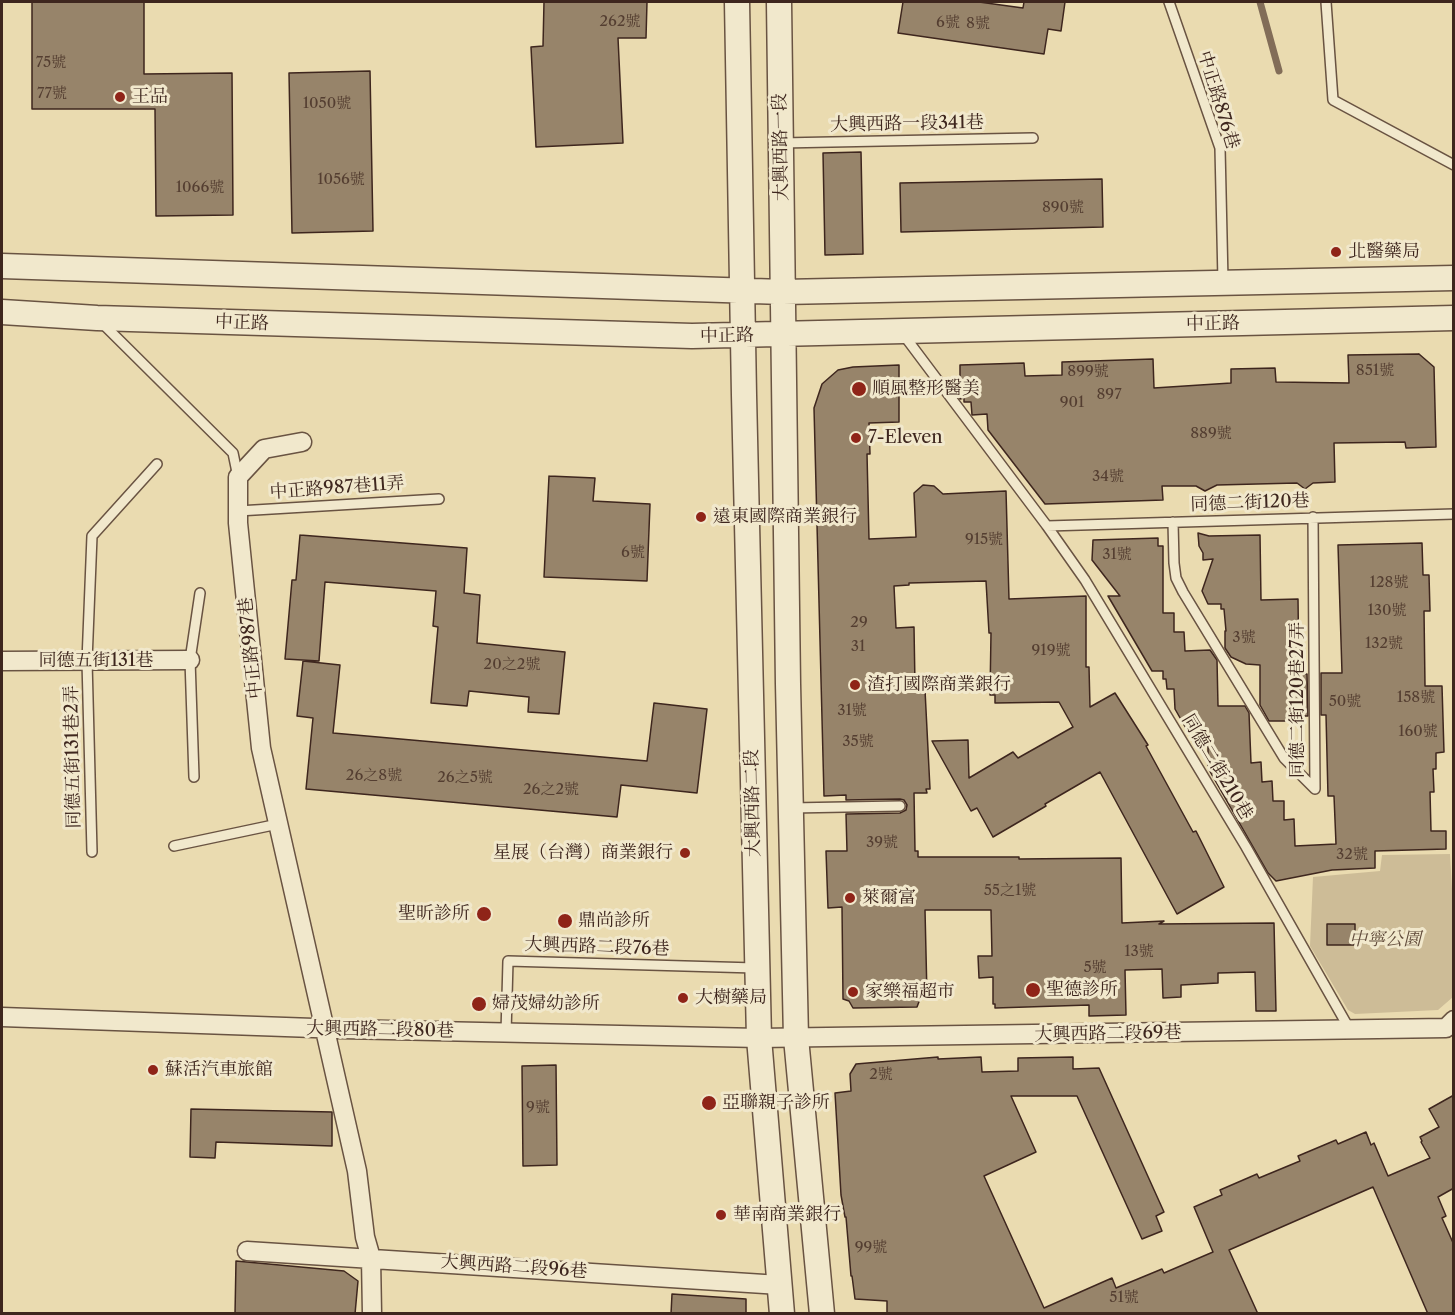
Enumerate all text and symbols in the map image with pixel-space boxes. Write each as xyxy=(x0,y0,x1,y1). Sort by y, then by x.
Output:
house number: 262號 xyxy=(599,13,641,31)
house number: 6號 xyxy=(936,14,960,32)
house number: 8號 xyxy=(966,15,990,33)
street label: 中正路876巷 xyxy=(1193,48,1243,152)
house number: 75號 xyxy=(36,54,66,72)
house number: 77號 xyxy=(37,85,67,103)
place label: 王品 xyxy=(132,86,168,108)
marker: 王品 xyxy=(113,90,127,104)
street label: 大興西路一段 xyxy=(769,93,793,201)
house number: 1050號 xyxy=(303,95,351,113)
street label: 大興西路一段341巷 xyxy=(830,112,984,136)
house number: 1056號 xyxy=(317,171,365,189)
house number: 1066號 xyxy=(176,179,224,197)
house number: 890號 xyxy=(1042,199,1084,217)
place label: 北醫藥局 xyxy=(1348,241,1420,263)
marker: 北醫藥局 xyxy=(1329,245,1343,259)
street label: 中正路 xyxy=(215,311,269,335)
street label: 中正路 xyxy=(1186,313,1240,335)
street label: 中正路 xyxy=(700,325,754,347)
house number: 851號 xyxy=(1356,362,1394,380)
house number: 899號 xyxy=(1067,363,1109,381)
place label: 順風整形醫美 xyxy=(872,378,980,400)
marker: 順風整形醫美 xyxy=(850,380,868,398)
house number: 897 xyxy=(1096,386,1122,404)
house number: 901 xyxy=(1060,394,1084,412)
house number: 889號 xyxy=(1190,425,1232,443)
place label: 7-Eleven xyxy=(868,427,943,449)
marker: 7-Eleven xyxy=(849,431,863,445)
house number: 34號 xyxy=(1092,468,1124,486)
street label: 中正路987巷11弄 xyxy=(269,473,405,503)
street label: 同德二街120巷 xyxy=(1190,490,1310,516)
place label: 遠東國際商業銀行 xyxy=(713,506,857,528)
marker: 遠東國際商業銀行 xyxy=(694,510,708,524)
house number: 915號 xyxy=(965,531,1003,549)
house number: 6號 xyxy=(621,544,645,562)
house number: 31號 xyxy=(1102,546,1132,564)
house number: 128號 xyxy=(1370,574,1408,592)
street label: 中正路987巷 xyxy=(235,596,267,700)
house number: 130號 xyxy=(1367,602,1407,620)
house number: 29 xyxy=(850,614,868,632)
street label: 同德二街120巷27弄 xyxy=(1287,622,1309,778)
house number: 3號 xyxy=(1232,629,1256,647)
house number: 132號 xyxy=(1365,635,1403,653)
house number: 31 xyxy=(851,638,865,656)
house number: 919號 xyxy=(1032,642,1070,660)
street label: 同德五街131巷 xyxy=(38,650,154,672)
house number: 20之2號 xyxy=(484,656,540,674)
place label: 渣打國際商業銀行 xyxy=(867,674,1011,696)
marker: 渣打國際商業銀行 xyxy=(848,678,862,692)
street label: 同德五街131巷2弄 xyxy=(61,685,85,829)
house number: 158號 xyxy=(1397,689,1435,707)
house number: 50號 xyxy=(1329,693,1361,711)
house number: 31號 xyxy=(837,702,867,720)
street label: 同德二街210巷 xyxy=(1177,710,1257,824)
house number: 160號 xyxy=(1398,723,1438,741)
house number: 35號 xyxy=(842,733,874,751)
street label: 大興西路二段 xyxy=(741,749,765,857)
house number: 26之8號 xyxy=(346,767,402,785)
house number: 26之5號 xyxy=(437,769,493,787)
house number: 26之2號 xyxy=(523,781,579,799)
house number: 39號 xyxy=(866,834,898,852)
place label: 星展（台灣）商業銀行 xyxy=(493,842,673,864)
marker: 星展（台灣）商業銀行 xyxy=(678,846,692,860)
house number: 32號 xyxy=(1336,846,1368,864)
house number: 55之1號 xyxy=(984,882,1036,900)
place label: 萊爾富 xyxy=(862,887,916,909)
marker: 萊爾富 xyxy=(843,891,857,905)
place label: 聖昕診所 xyxy=(398,903,470,925)
marker: 聖昕診所 xyxy=(475,905,493,923)
place label: 鼎尚診所 xyxy=(578,910,650,932)
marker: 鼎尚診所 xyxy=(556,912,574,930)
park label: 中寧公園 xyxy=(1349,929,1421,951)
street label: 大興西路二段76巷 xyxy=(524,934,670,960)
house number: 13號 xyxy=(1124,943,1154,961)
house number: 5號 xyxy=(1083,959,1107,977)
place label: 聖德診所 xyxy=(1046,979,1118,1001)
place label: 家樂福超市 xyxy=(865,981,955,1003)
marker: 聖德診所 xyxy=(1024,981,1042,999)
marker: 家樂福超市 xyxy=(846,985,860,999)
place label: 大樹藥局 xyxy=(695,987,767,1009)
marker: 大樹藥局 xyxy=(676,991,690,1005)
place label: 婦茂婦幼診所 xyxy=(492,993,600,1015)
marker: 婦茂婦幼診所 xyxy=(470,995,488,1013)
street label: 大興西路二段80巷 xyxy=(306,1018,454,1042)
street label: 大興西路二段69巷 xyxy=(1034,1022,1182,1046)
place label: 蘇活汽車旅館 xyxy=(165,1059,273,1081)
marker: 蘇活汽車旅館 xyxy=(146,1063,160,1077)
house number: 2號 xyxy=(869,1066,893,1084)
place label: 亞聯親子診所 xyxy=(722,1092,830,1114)
marker: 亞聯親子診所 xyxy=(700,1094,718,1112)
house number: 9號 xyxy=(526,1099,550,1117)
place label: 華南商業銀行 xyxy=(733,1204,841,1226)
marker: 華南商業銀行 xyxy=(714,1208,728,1222)
house number: 99號 xyxy=(855,1239,887,1257)
street label: 大興西路二段96巷 xyxy=(440,1251,588,1283)
house number: 51號 xyxy=(1109,1289,1139,1307)

